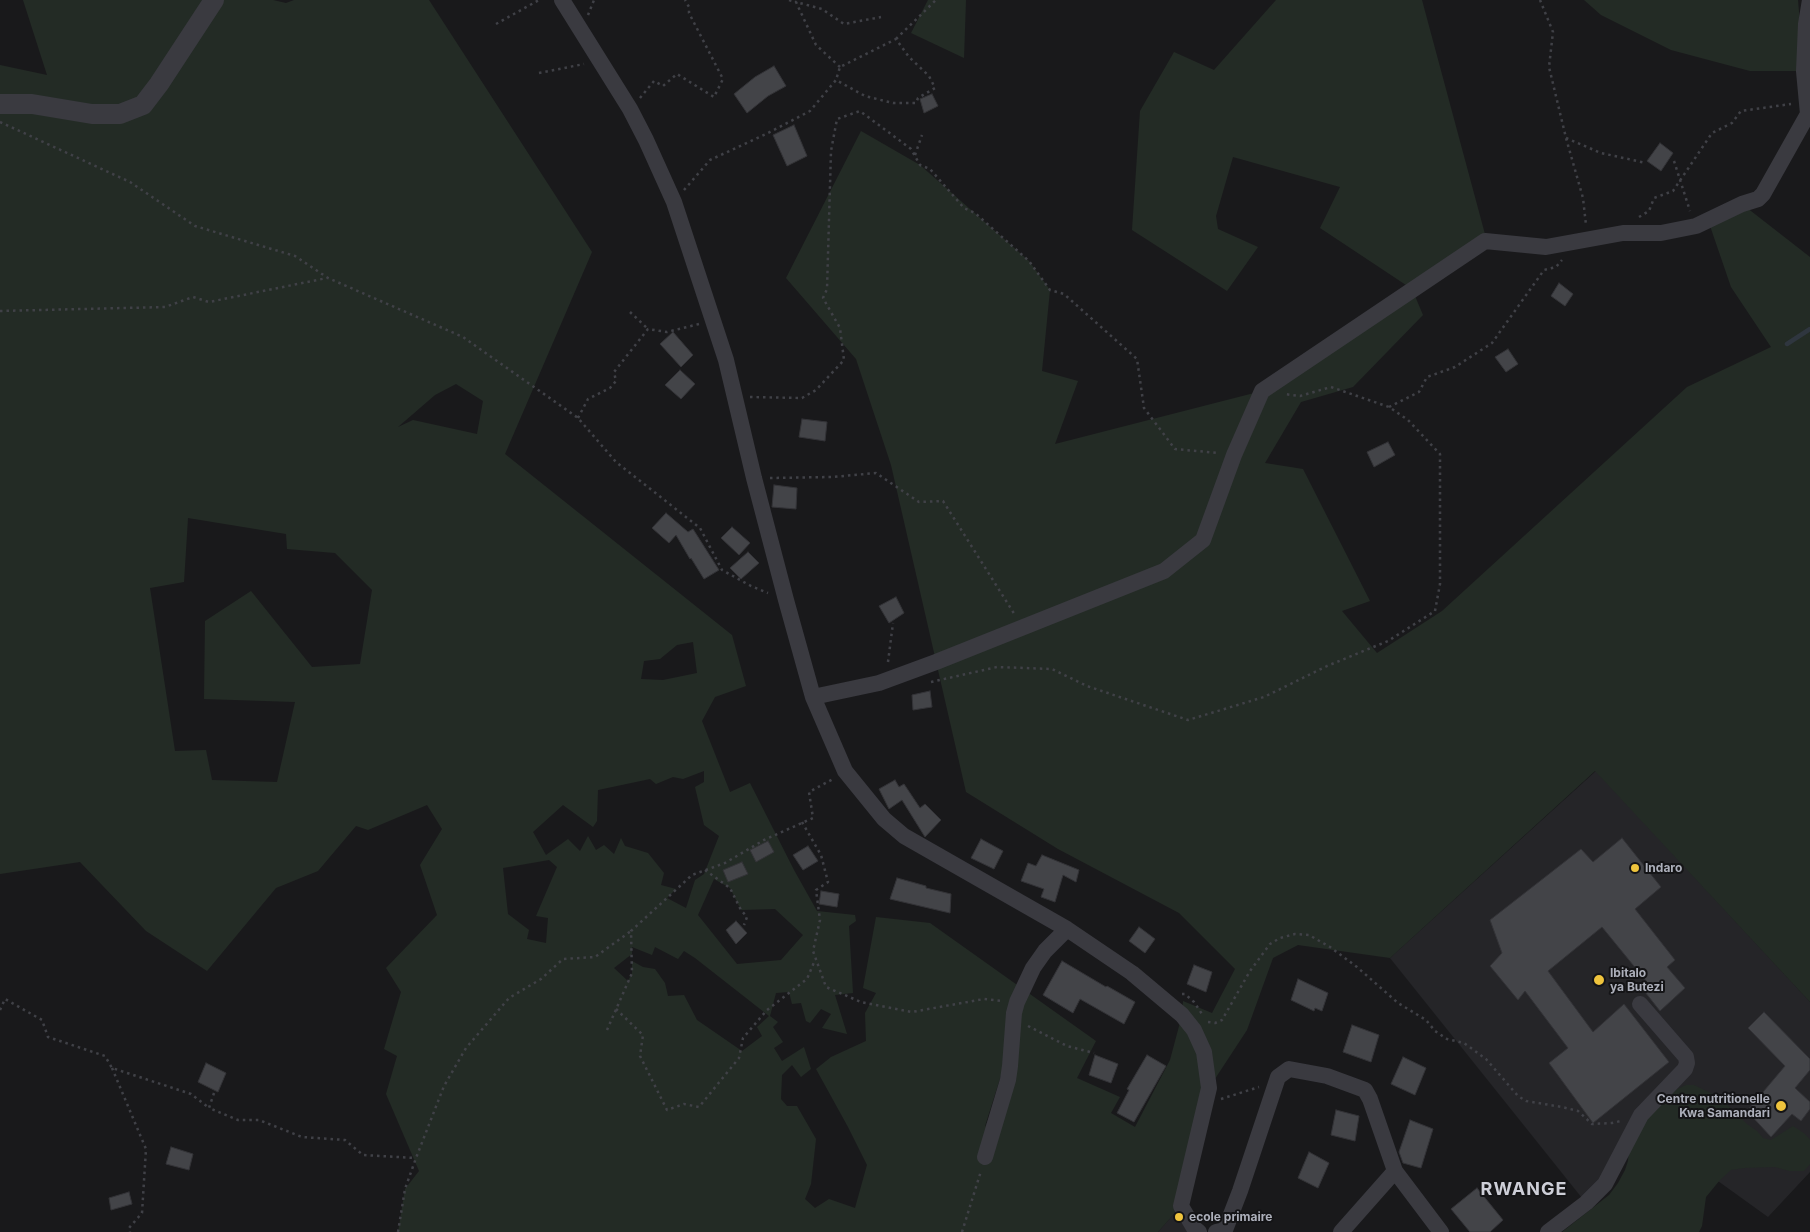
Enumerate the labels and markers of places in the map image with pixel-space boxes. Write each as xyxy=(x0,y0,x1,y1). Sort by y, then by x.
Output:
place label: Indaro xyxy=(1645,861,1682,875)
marker: Indaro xyxy=(1629,862,1641,874)
place label: Ibitalo ya Butezi xyxy=(1610,966,1664,994)
marker: Ibitalo ya Butezi xyxy=(1592,973,1606,987)
place label: Centre nutritionelle Kwa Samandari xyxy=(1657,1092,1770,1120)
marker: Centre nutritionelle Kwa Samandari xyxy=(1774,1099,1788,1113)
place label: ecole primaire xyxy=(1189,1210,1273,1224)
marker: ecole primaire xyxy=(1173,1211,1185,1223)

